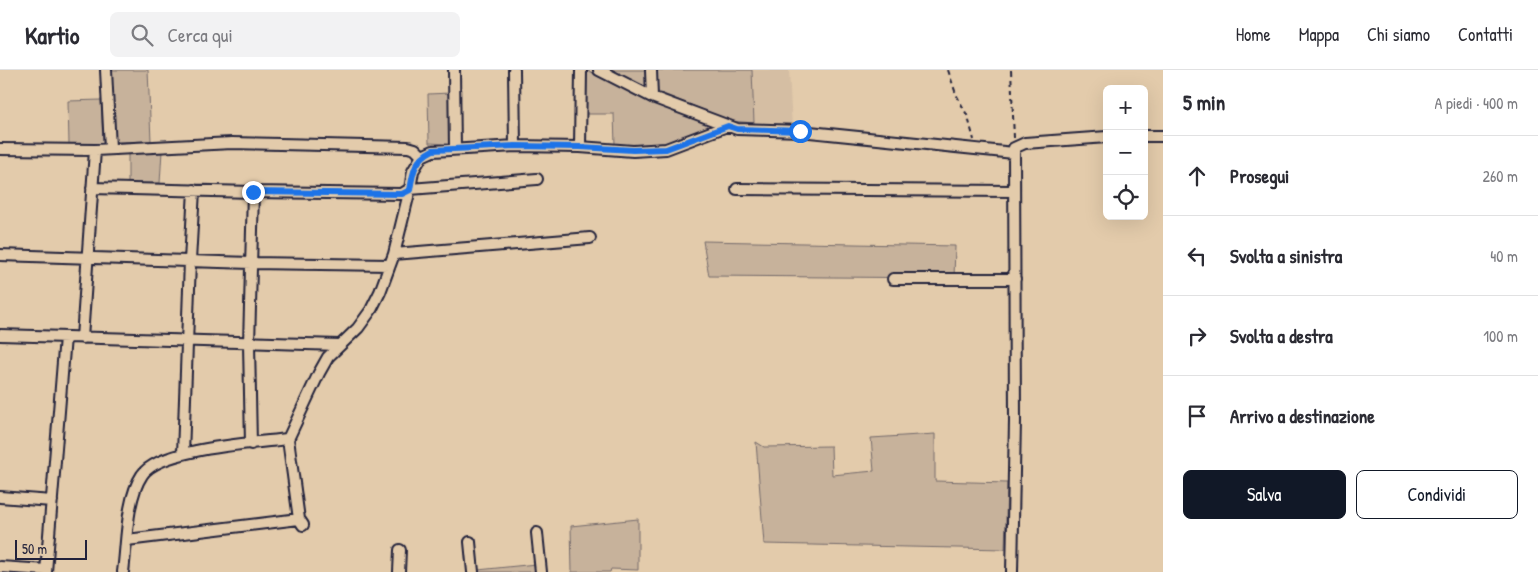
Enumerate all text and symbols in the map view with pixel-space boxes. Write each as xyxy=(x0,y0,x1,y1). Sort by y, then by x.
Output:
search box xyxy=(110,12,460,57)
text: Kartio xyxy=(25,19,80,51)
icon: search xyxy=(128,21,156,49)
text: Cerca qui xyxy=(168,22,233,48)
text: Home xyxy=(1236,22,1271,47)
text: Mappa xyxy=(1299,22,1339,47)
text: Chi siamo xyxy=(1367,22,1430,47)
text: Contatti xyxy=(1458,22,1513,47)
map controls xyxy=(1103,85,1148,220)
button: + xyxy=(1103,85,1148,130)
text: 5 min xyxy=(1183,88,1225,117)
text: A piedi · 400 m xyxy=(1434,92,1518,114)
route start xyxy=(789,120,812,143)
button: − xyxy=(1103,130,1148,175)
icon: ahead xyxy=(1183,162,1211,190)
text: Prosegui xyxy=(1230,163,1289,189)
text: 260 m xyxy=(1482,165,1518,187)
button: locate xyxy=(1103,175,1148,220)
route end xyxy=(242,181,265,204)
icon: left xyxy=(1183,242,1211,270)
text: Svolta a sinistra xyxy=(1230,243,1342,269)
text: 40 m xyxy=(1490,245,1518,267)
icon: right xyxy=(1183,322,1211,350)
text: Svolta a destra xyxy=(1230,323,1333,349)
text: 100 m xyxy=(1483,325,1518,347)
icon: arrive xyxy=(1183,402,1211,430)
text: Arrivo a destinazione xyxy=(1230,403,1375,429)
button: Salva xyxy=(1183,470,1346,519)
button: Condividi xyxy=(1356,470,1518,519)
scale bar xyxy=(15,537,88,560)
text: 50 m xyxy=(22,539,47,558)

